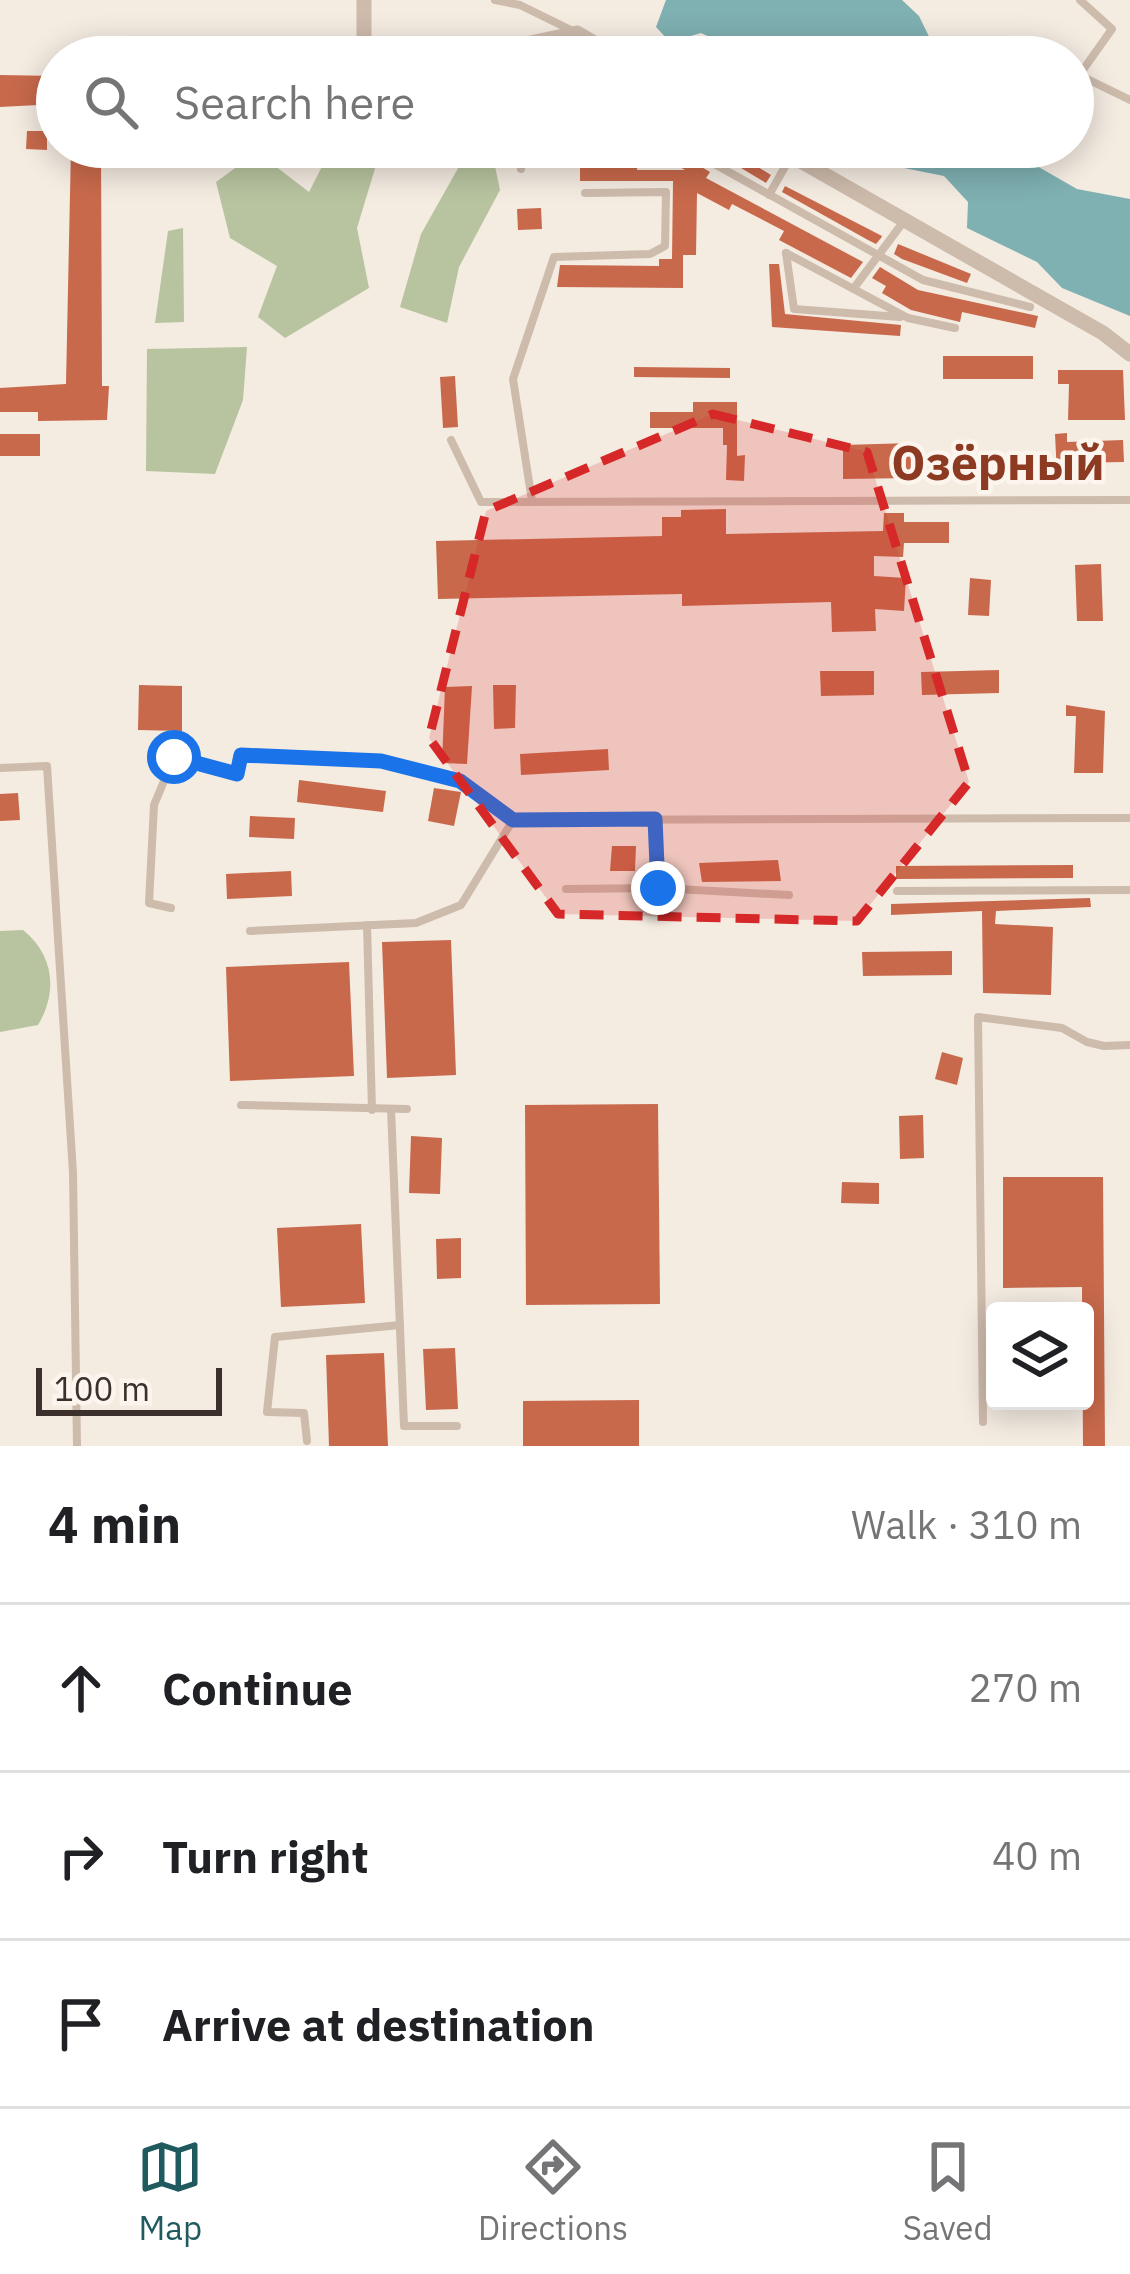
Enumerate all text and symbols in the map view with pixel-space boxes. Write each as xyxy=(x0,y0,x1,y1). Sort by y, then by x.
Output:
search box xyxy=(36,36,1094,168)
icon: search xyxy=(78,69,144,135)
text: Search here xyxy=(174,73,415,131)
district label: Озёрный xyxy=(891,431,1105,493)
route start xyxy=(147,730,201,784)
route end xyxy=(631,861,685,915)
map controls xyxy=(986,1302,1094,1410)
button: layers xyxy=(986,1302,1094,1410)
scale bar xyxy=(36,1362,222,1415)
text: 100 m xyxy=(54,1367,150,1410)
text: 4 min xyxy=(48,1491,181,1557)
text: Walk · 310 m xyxy=(851,1499,1082,1550)
icon: ahead xyxy=(48,1655,114,1721)
text: Continue xyxy=(162,1659,353,1717)
text: 270 m xyxy=(969,1662,1082,1713)
icon: right xyxy=(48,1823,114,1889)
text: Turn right xyxy=(162,1827,369,1885)
text: 40 m xyxy=(992,1830,1082,1881)
icon: arrive xyxy=(48,1991,114,2057)
text: Arrive at destination xyxy=(162,1995,595,2053)
tab: Map xyxy=(137,2134,203,2249)
tab: Directions xyxy=(478,2134,628,2249)
tab: Saved xyxy=(903,2134,993,2249)

